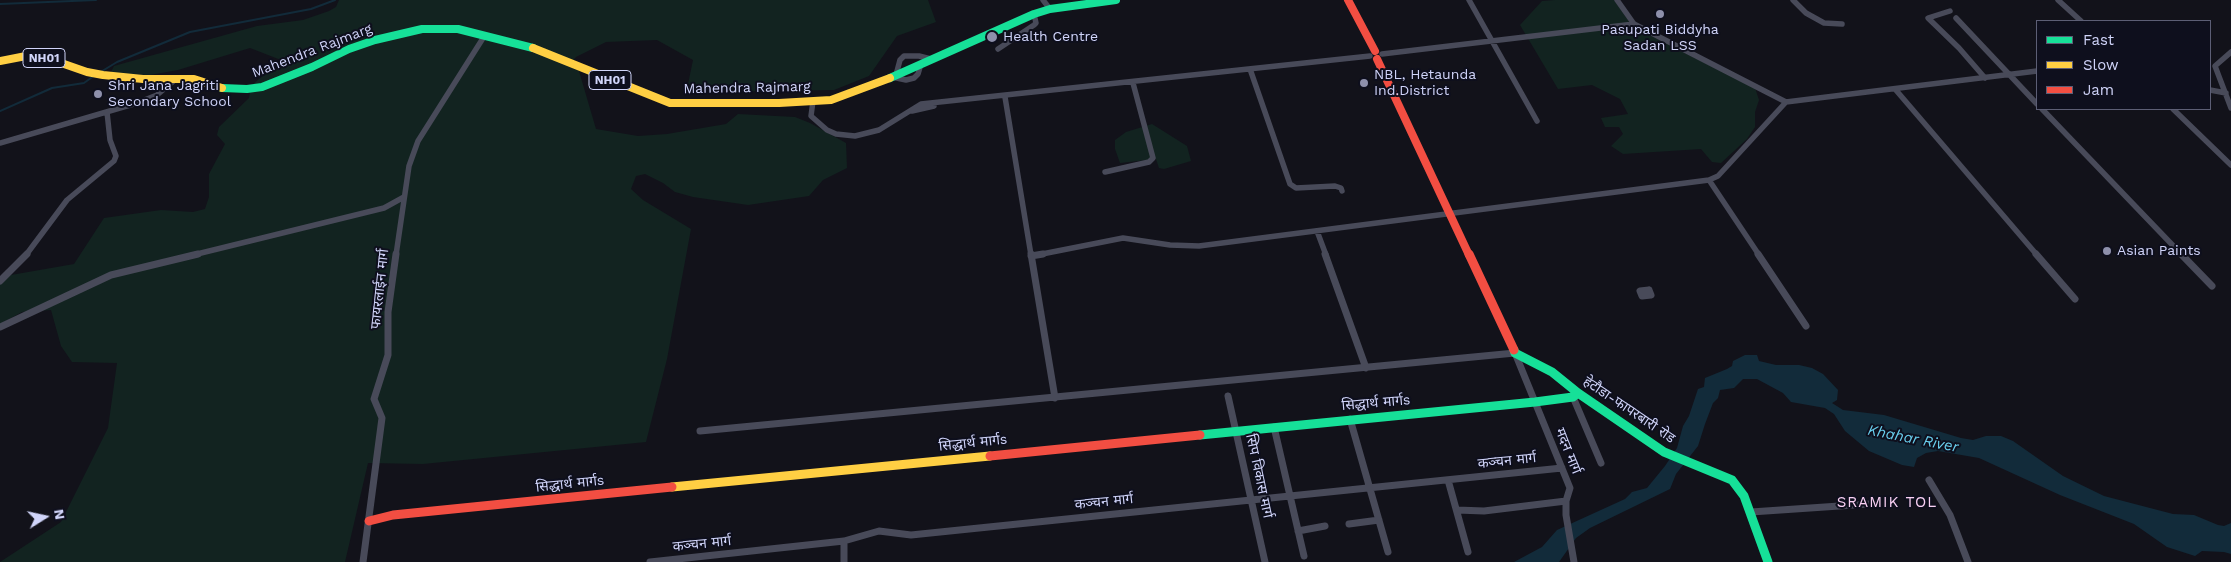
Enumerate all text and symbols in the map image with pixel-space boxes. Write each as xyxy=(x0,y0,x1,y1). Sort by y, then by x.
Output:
marker: Pasupati Biddyha Sadan LSS xyxy=(1654,8,1666,20)
street label: Mahendra Rajmarg xyxy=(250,20,374,82)
legend xyxy=(2036,20,2211,110)
place label: Pasupati Biddyha Sadan LSS xyxy=(1601,22,1719,54)
place label: Health Centre xyxy=(1003,29,1098,45)
marker: Health Centre xyxy=(985,30,999,44)
text: Fast xyxy=(2083,31,2114,49)
road number: NH01 xyxy=(23,48,65,68)
text: Slow xyxy=(2083,56,2119,74)
place label: NBL, Hetaunda Ind.District xyxy=(1374,67,1476,100)
road number: NH01 xyxy=(589,70,631,90)
marker: NBL, Hetaunda Ind.District xyxy=(1358,77,1370,89)
place label: Shri Jana Jagriti Secondary School xyxy=(108,78,231,110)
street label: Mahendra Rajmarg xyxy=(683,78,811,98)
text: Jam xyxy=(2083,81,2114,99)
marker: Shri Jana Jagriti Secondary School xyxy=(92,88,104,100)
place label: Asian Paints xyxy=(2117,243,2201,259)
marker: Asian Paints xyxy=(2101,245,2113,257)
street label: फायरलाईन मार्ग xyxy=(367,248,393,330)
street label: हेटौडा-फापरबारी रोड xyxy=(1580,373,1678,447)
street label: सिद्धार्थ मार्गs xyxy=(1341,392,1411,414)
water label: Khahar River xyxy=(1866,421,1960,457)
street label: मदन मार्ग xyxy=(1551,425,1585,477)
street label: सिद्धार्थ मार्गs xyxy=(938,431,1008,455)
street label: सिप विकास मार्ग xyxy=(1242,432,1276,520)
street label: कञ्चन मार्ग xyxy=(1477,450,1537,472)
street label: सिद्धार्थ मार्गs xyxy=(535,472,605,496)
street label: कञ्चन मार्ग xyxy=(1074,491,1134,513)
north arrow xyxy=(20,492,70,542)
district label: SRAMIK TOL xyxy=(1835,494,1939,512)
text: N xyxy=(51,508,69,521)
street label: कञ्चन मार्ग xyxy=(672,533,732,555)

